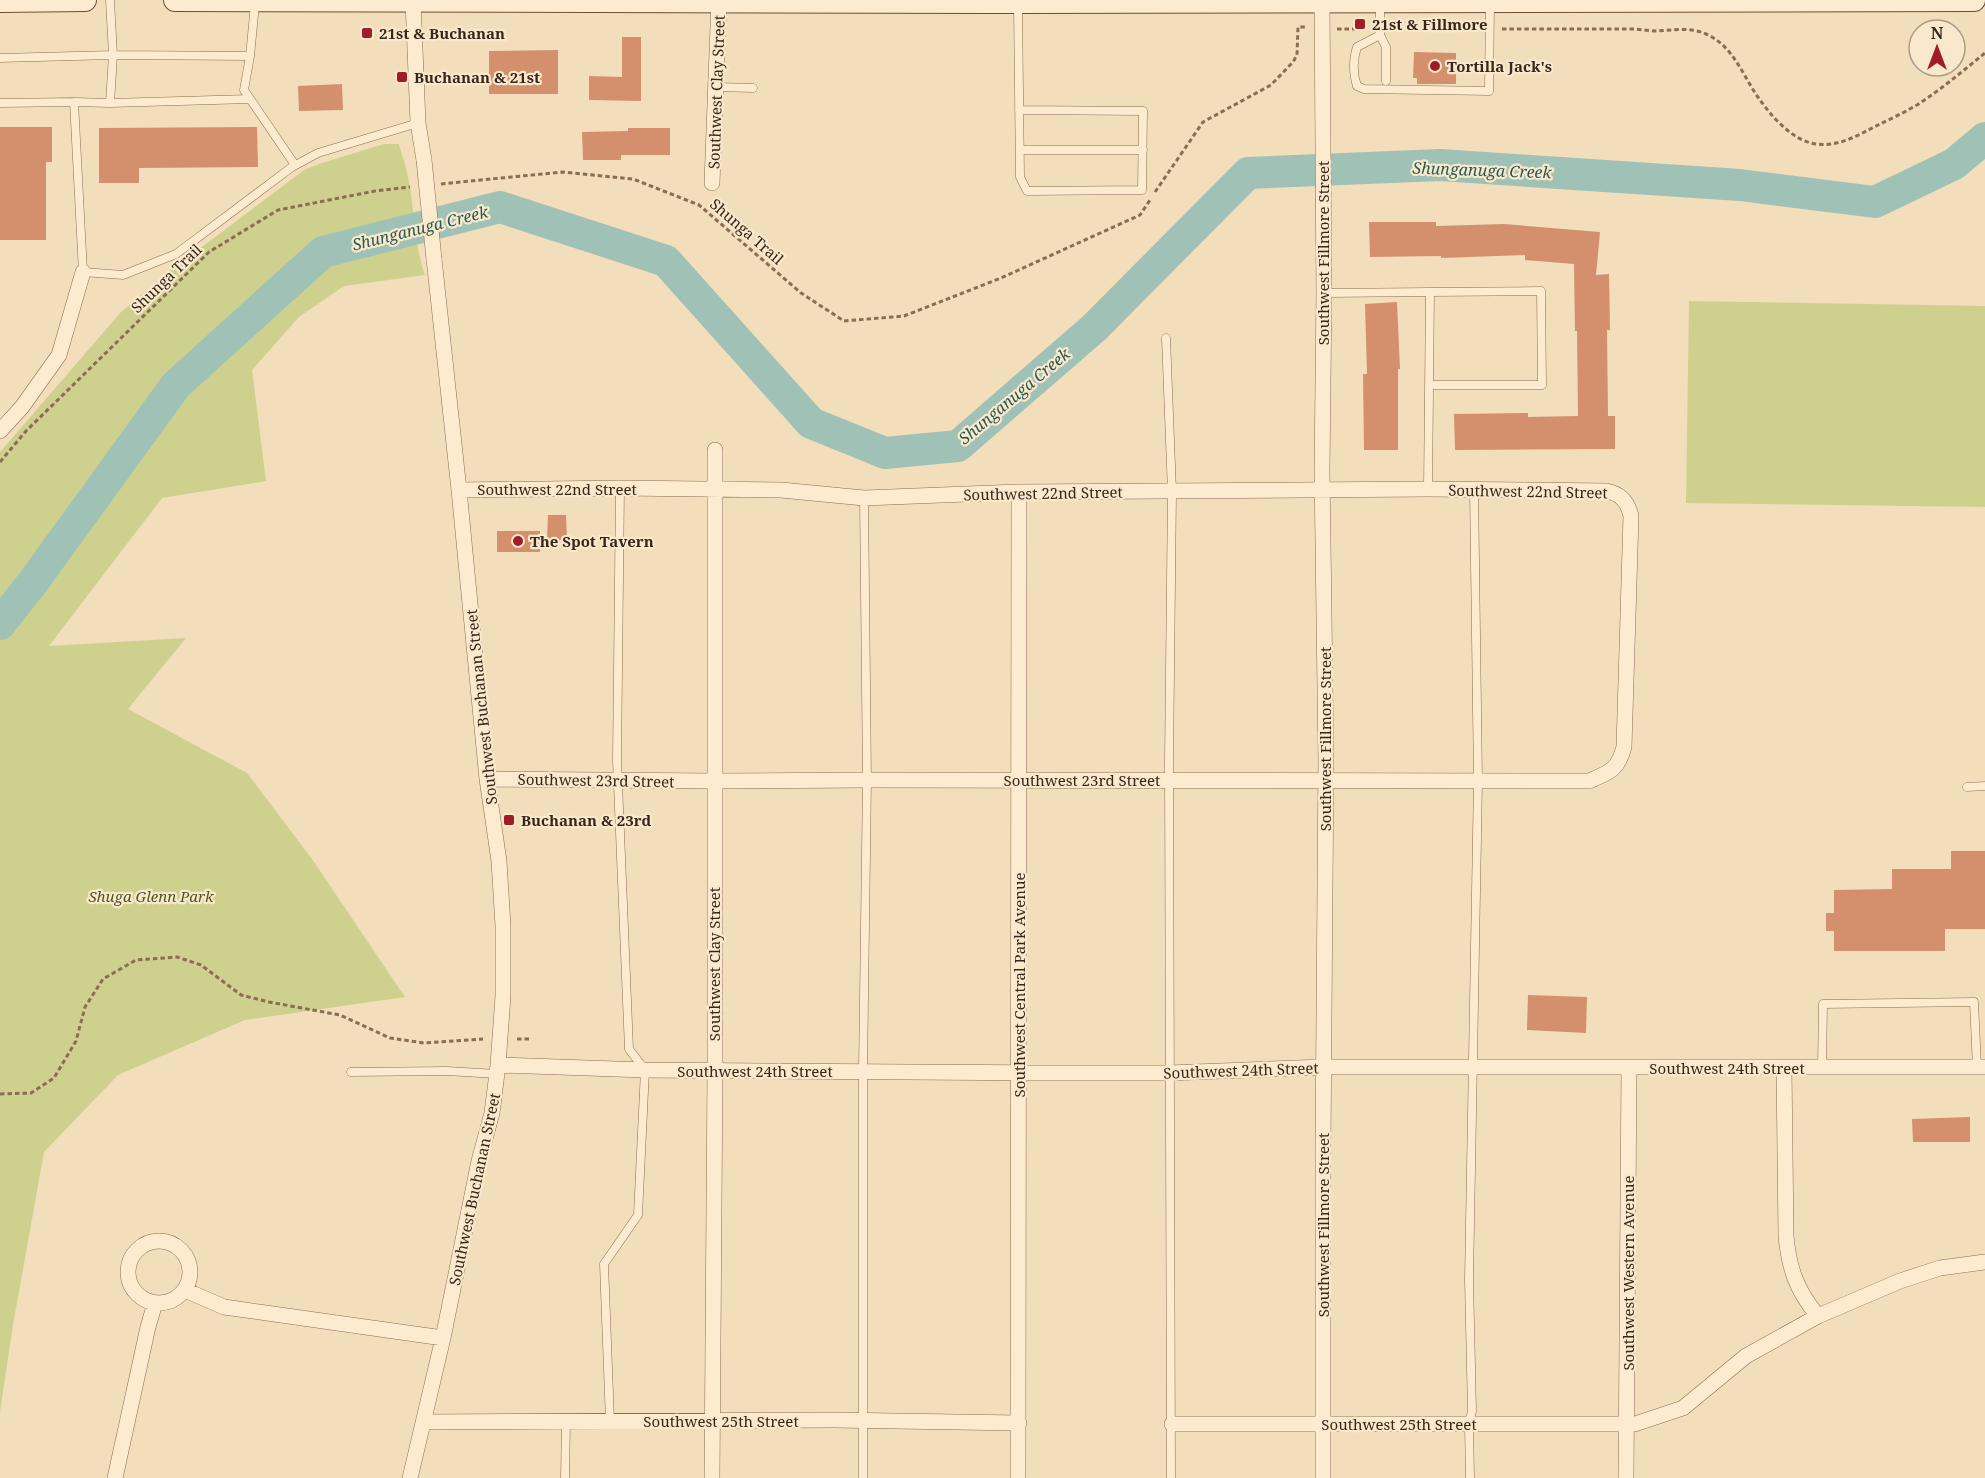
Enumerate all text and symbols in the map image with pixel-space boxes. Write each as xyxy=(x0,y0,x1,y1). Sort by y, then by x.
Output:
place label: 21st & Fillmore xyxy=(1372,14,1488,34)
street label: Southwest Clay Street xyxy=(703,15,729,169)
marker: 21st & Fillmore xyxy=(1353,17,1367,31)
north arrow xyxy=(1907,18,1967,78)
text: N xyxy=(1931,22,1944,44)
place label: 21st & Buchanan xyxy=(379,23,505,43)
marker: 21st & Buchanan xyxy=(360,26,374,40)
place label: Tortilla Jack's xyxy=(1447,56,1552,76)
marker: Tortilla Jack's xyxy=(1428,59,1442,73)
place label: Buchanan & 21st xyxy=(414,67,540,87)
marker: Buchanan & 21st xyxy=(395,70,409,84)
water label: Shunganuga Creek xyxy=(1412,157,1553,183)
street label: Southwest Fillmore Street xyxy=(1313,161,1333,345)
street label: Shunga Trail xyxy=(706,194,788,269)
water label: Shunganuga Creek xyxy=(350,200,491,256)
street label: Shunga Trail xyxy=(126,239,206,317)
water label: Shunganuga Creek xyxy=(954,342,1075,449)
street label: Southwest 22nd Street xyxy=(477,479,637,499)
street label: Southwest 22nd Street xyxy=(1448,480,1608,502)
street label: Southwest 22nd Street xyxy=(963,482,1123,504)
place label: The Spot Tavern xyxy=(530,531,654,551)
marker: The Spot Tavern xyxy=(511,534,525,548)
street label: Southwest Buchanan Street xyxy=(461,608,501,806)
street label: Southwest Fillmore Street xyxy=(1315,647,1335,831)
street label: Southwest 23rd Street xyxy=(517,769,675,791)
street label: Southwest 23rd Street xyxy=(1004,770,1160,790)
place label: Buchanan & 23rd xyxy=(521,810,652,830)
marker: Buchanan & 23rd xyxy=(502,813,516,827)
street label: Southwest Central Park Avenue xyxy=(1009,873,1029,1097)
park label: Shuga Glenn Park xyxy=(88,886,214,906)
street label: Southwest Clay Street xyxy=(704,887,724,1041)
street label: Southwest 24th Street xyxy=(1163,1057,1319,1083)
street label: Southwest 24th Street xyxy=(1649,1058,1805,1078)
street label: Southwest 24th Street xyxy=(677,1061,833,1081)
street label: Southwest Buchanan Street xyxy=(444,1091,504,1287)
street label: Southwest Fillmore Street xyxy=(1313,1133,1333,1317)
street label: Southwest Western Avenue xyxy=(1618,1175,1638,1371)
street label: Southwest 25th Street xyxy=(643,1411,799,1431)
street label: Southwest 25th Street xyxy=(1321,1414,1477,1434)

